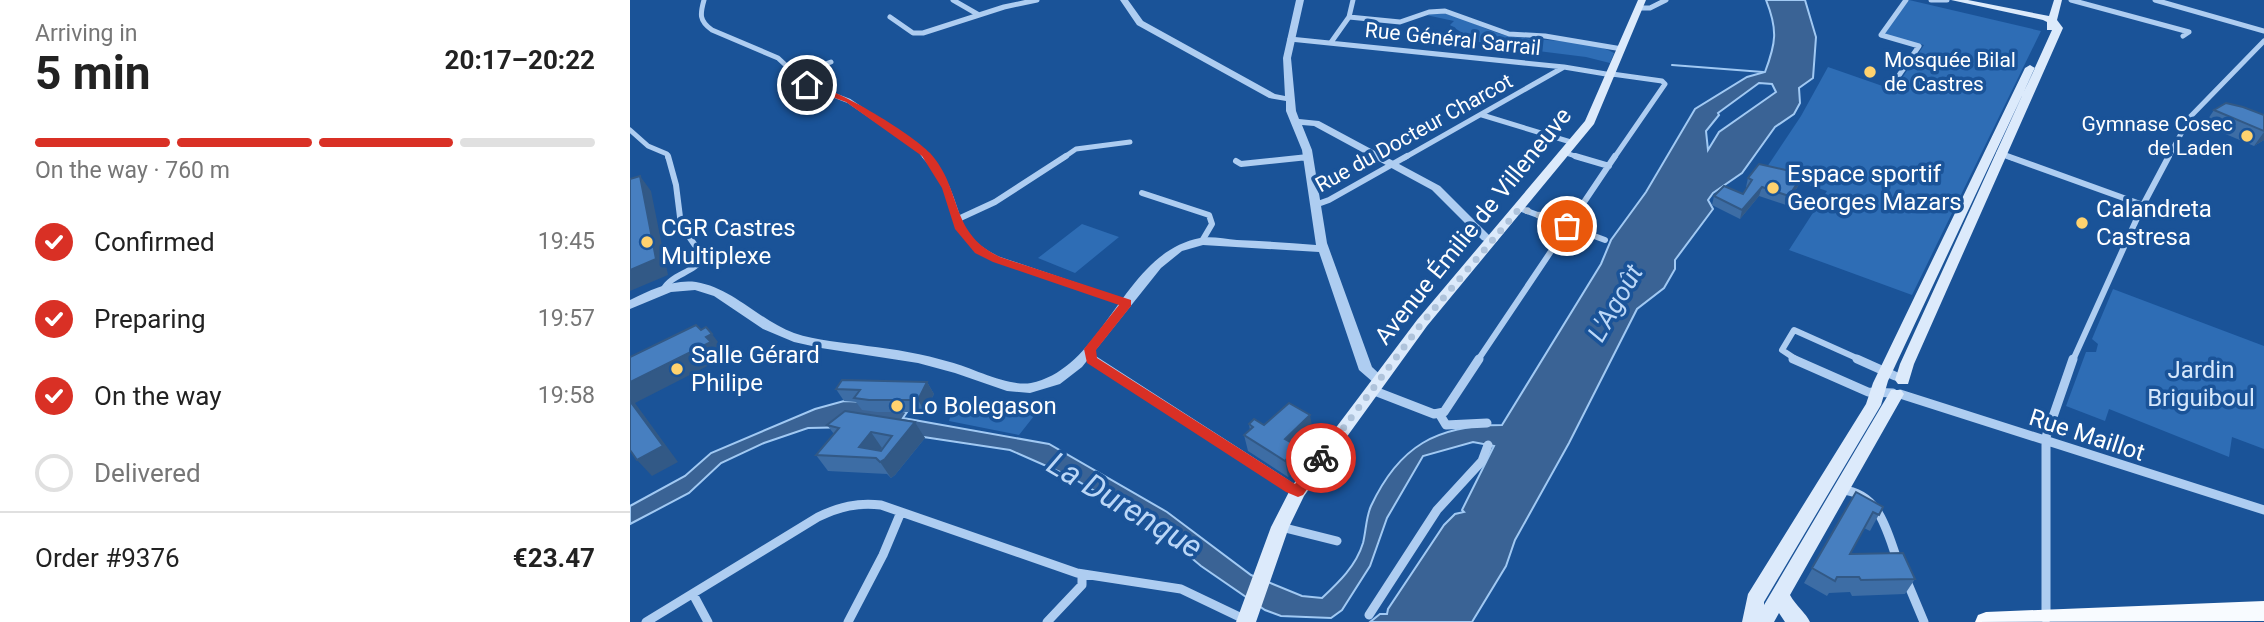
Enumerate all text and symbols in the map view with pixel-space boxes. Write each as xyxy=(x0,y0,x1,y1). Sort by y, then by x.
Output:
street label: Rue Général Sarrail xyxy=(1364,18,1542,60)
text: Arriving in xyxy=(35,20,138,47)
text: 20:17–20:22 xyxy=(445,45,595,75)
text: 5 min xyxy=(35,46,151,100)
place label: Mosquée Bilal de Castres xyxy=(1884,48,2016,96)
pin xyxy=(777,55,837,115)
marker: Mosquée Bilal de Castres xyxy=(1862,64,1878,80)
icon: home xyxy=(788,66,826,104)
street label: Rue du Docteur Charcot xyxy=(1311,69,1517,197)
street label: Avenue Émilie de Villeneuve xyxy=(1369,102,1577,350)
place label: Gymnase Cosec de Laden xyxy=(2082,112,2233,160)
marker: Gymnase Cosec de Laden xyxy=(2239,128,2255,144)
text: On the way · 760 m xyxy=(35,157,230,184)
place label: Espace sportif Georges Mazars xyxy=(1787,160,1962,216)
marker: Espace sportif Georges Mazars xyxy=(1765,180,1781,196)
place label: Calandreta Castresa xyxy=(2096,195,2212,251)
pin xyxy=(1537,196,1597,256)
icon: bag xyxy=(1548,207,1586,245)
place label: CGR Castres Multiplexe xyxy=(661,214,796,270)
marker: Calandreta Castresa xyxy=(2074,215,2090,231)
icon: check xyxy=(35,223,73,261)
text: Confirmed xyxy=(94,227,215,257)
text: 19:45 xyxy=(538,228,595,255)
marker: CGR Castres Multiplexe xyxy=(639,234,655,250)
water label: L'Agoût xyxy=(1581,259,1649,347)
icon: check xyxy=(35,300,73,338)
text: Preparing xyxy=(94,304,206,334)
text: 19:57 xyxy=(538,305,595,332)
place label: Salle Gérard Philipe xyxy=(691,341,820,397)
park label: Jardin Briguiboul xyxy=(2147,356,2255,412)
marker: Salle Gérard Philipe xyxy=(669,361,685,377)
icon: check xyxy=(35,377,73,415)
text: On the way xyxy=(94,381,222,411)
text: 19:58 xyxy=(538,382,595,409)
place label: Lo Bolegason xyxy=(911,392,1057,420)
marker: Lo Bolegason xyxy=(889,398,905,414)
street label: Rue Maillot xyxy=(2026,403,2148,467)
courier xyxy=(1286,423,1356,493)
icon: bike xyxy=(1302,439,1340,477)
water label: La Durenque xyxy=(1041,444,1209,566)
text: Delivered xyxy=(94,458,201,488)
text: Order #9376 xyxy=(35,543,180,573)
text: €23.47 xyxy=(513,543,595,573)

